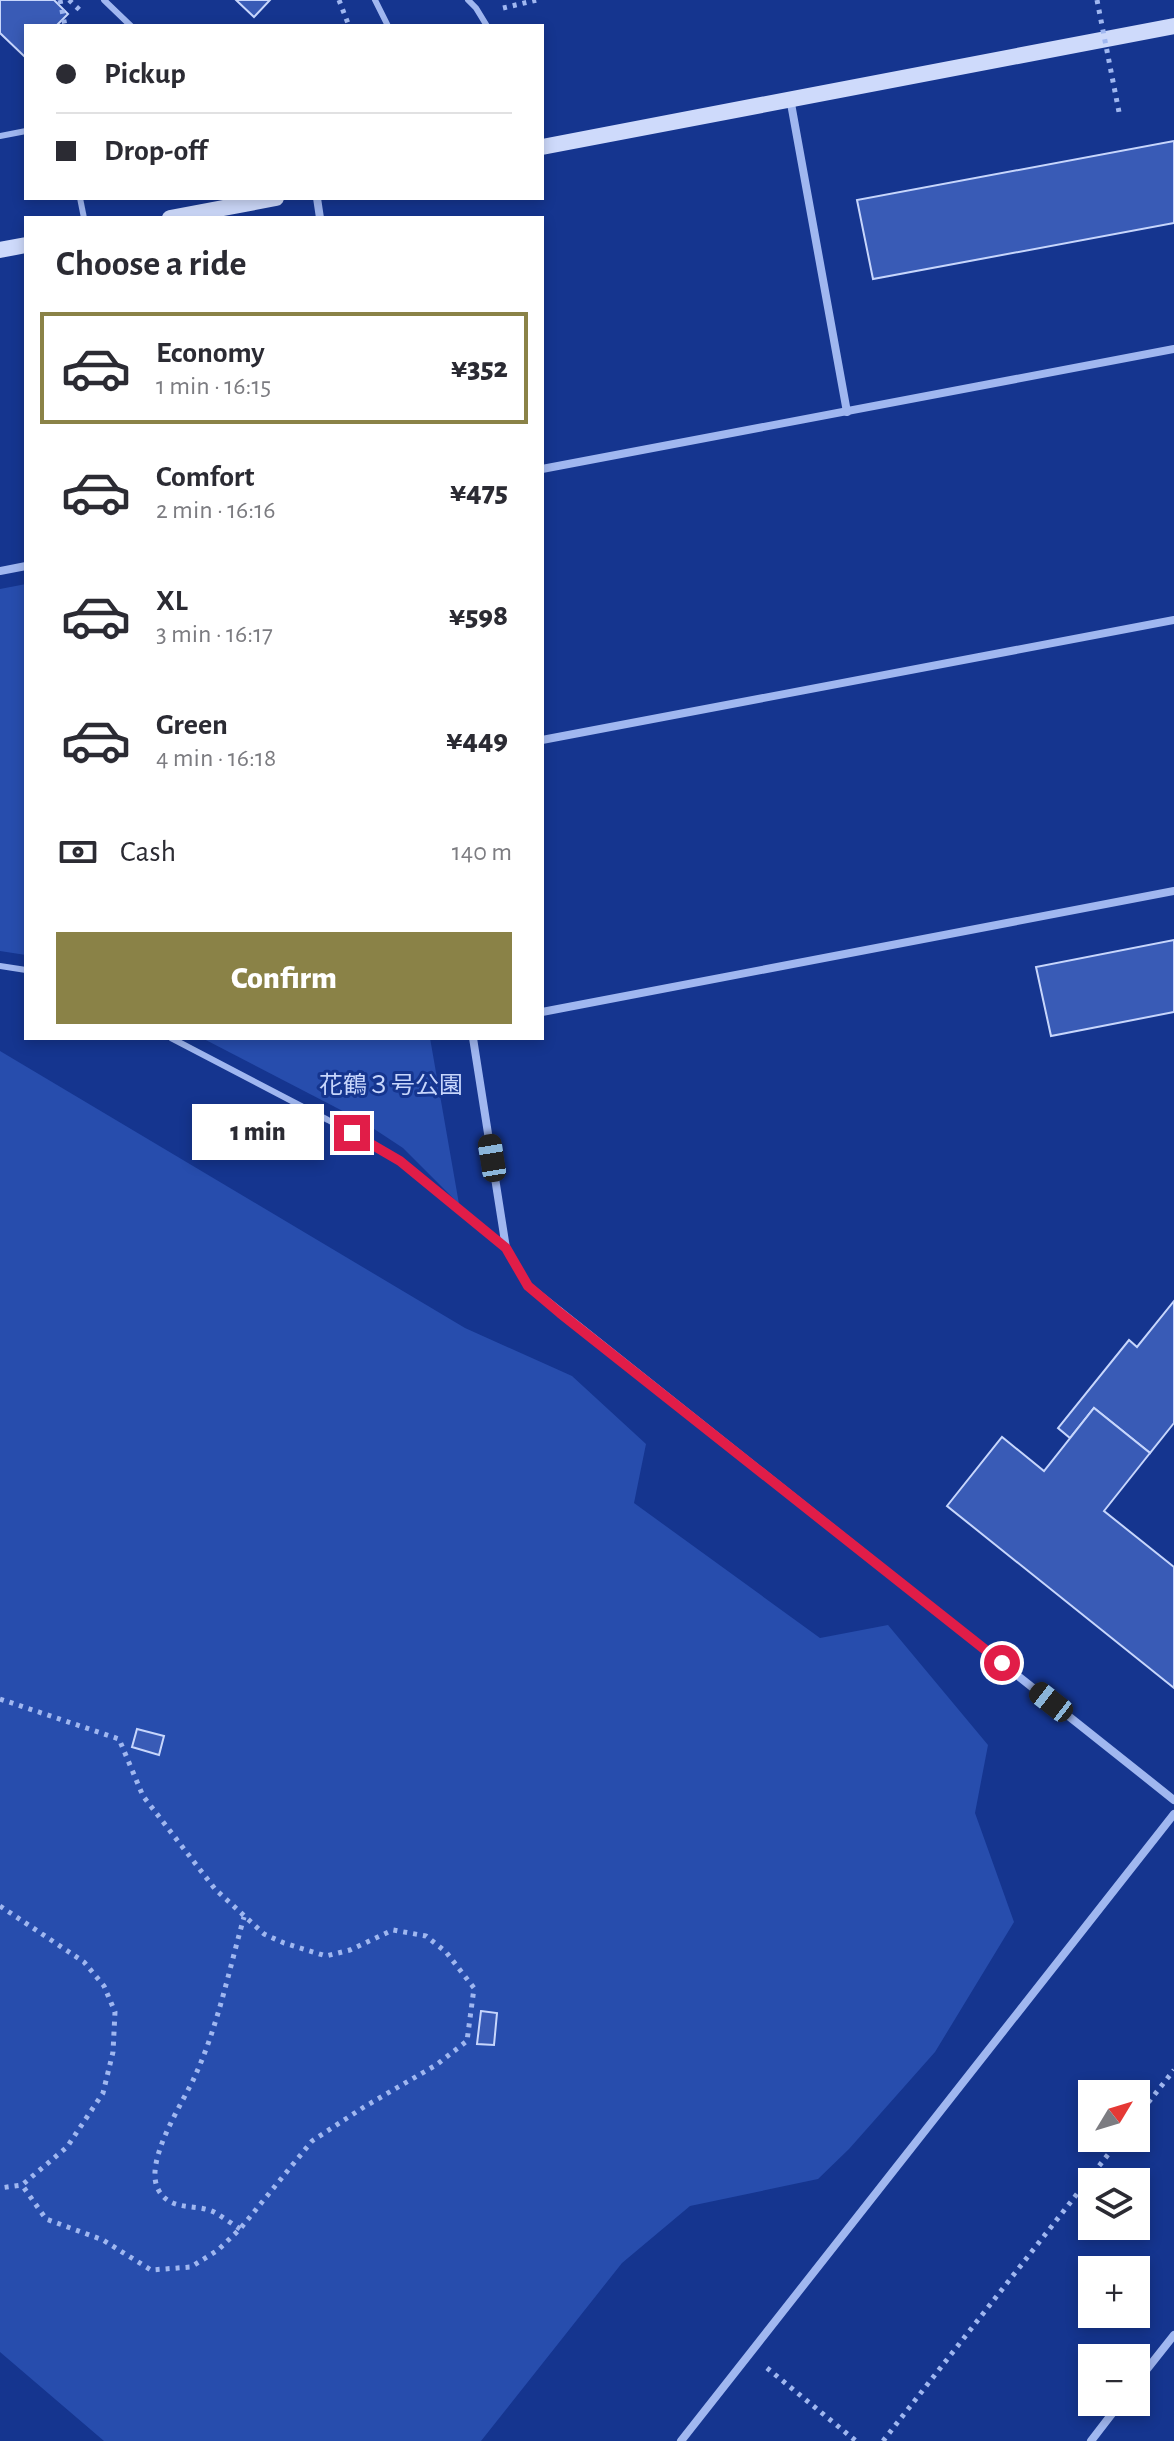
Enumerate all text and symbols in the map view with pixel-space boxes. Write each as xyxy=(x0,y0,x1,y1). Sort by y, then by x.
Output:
text: Pickup xyxy=(104,59,186,89)
text: Drop-off xyxy=(104,136,207,166)
text: Choose a ride xyxy=(56,246,246,282)
icon: car xyxy=(60,332,132,404)
text: Economy xyxy=(156,338,265,368)
text: ¥352 xyxy=(451,353,508,383)
text: 1 min · 16:15 xyxy=(156,373,271,399)
icon: car xyxy=(60,456,132,528)
text: Comfort xyxy=(156,462,255,492)
text: ¥475 xyxy=(450,477,508,507)
text: 2 min · 16:16 xyxy=(156,497,275,523)
icon: car xyxy=(60,580,132,652)
text: XL xyxy=(156,586,188,616)
text: ¥598 xyxy=(449,601,508,631)
text: 3 min · 16:17 xyxy=(156,621,273,647)
icon: car xyxy=(60,704,132,776)
text: Green xyxy=(156,710,228,740)
text: ¥449 xyxy=(446,725,508,755)
text: 4 min · 16:18 xyxy=(156,745,276,771)
icon: cash xyxy=(56,830,100,874)
text: Cash xyxy=(120,837,176,867)
text: 140 m xyxy=(452,839,512,865)
button: Confirm xyxy=(56,932,512,1024)
park label: 花鶴３号公園 xyxy=(319,1072,463,1098)
callout: 1 min xyxy=(192,1105,324,1161)
route end xyxy=(334,1115,370,1151)
text: 1 min xyxy=(230,1119,286,1145)
car xyxy=(476,1132,508,1184)
route start xyxy=(984,1645,1020,1681)
car xyxy=(1025,1678,1077,1726)
north arrow xyxy=(1078,2080,1150,2152)
map controls xyxy=(1078,2080,1150,2416)
button: layers xyxy=(1078,2168,1150,2240)
button: + xyxy=(1078,2256,1150,2328)
button: − xyxy=(1078,2344,1150,2416)

